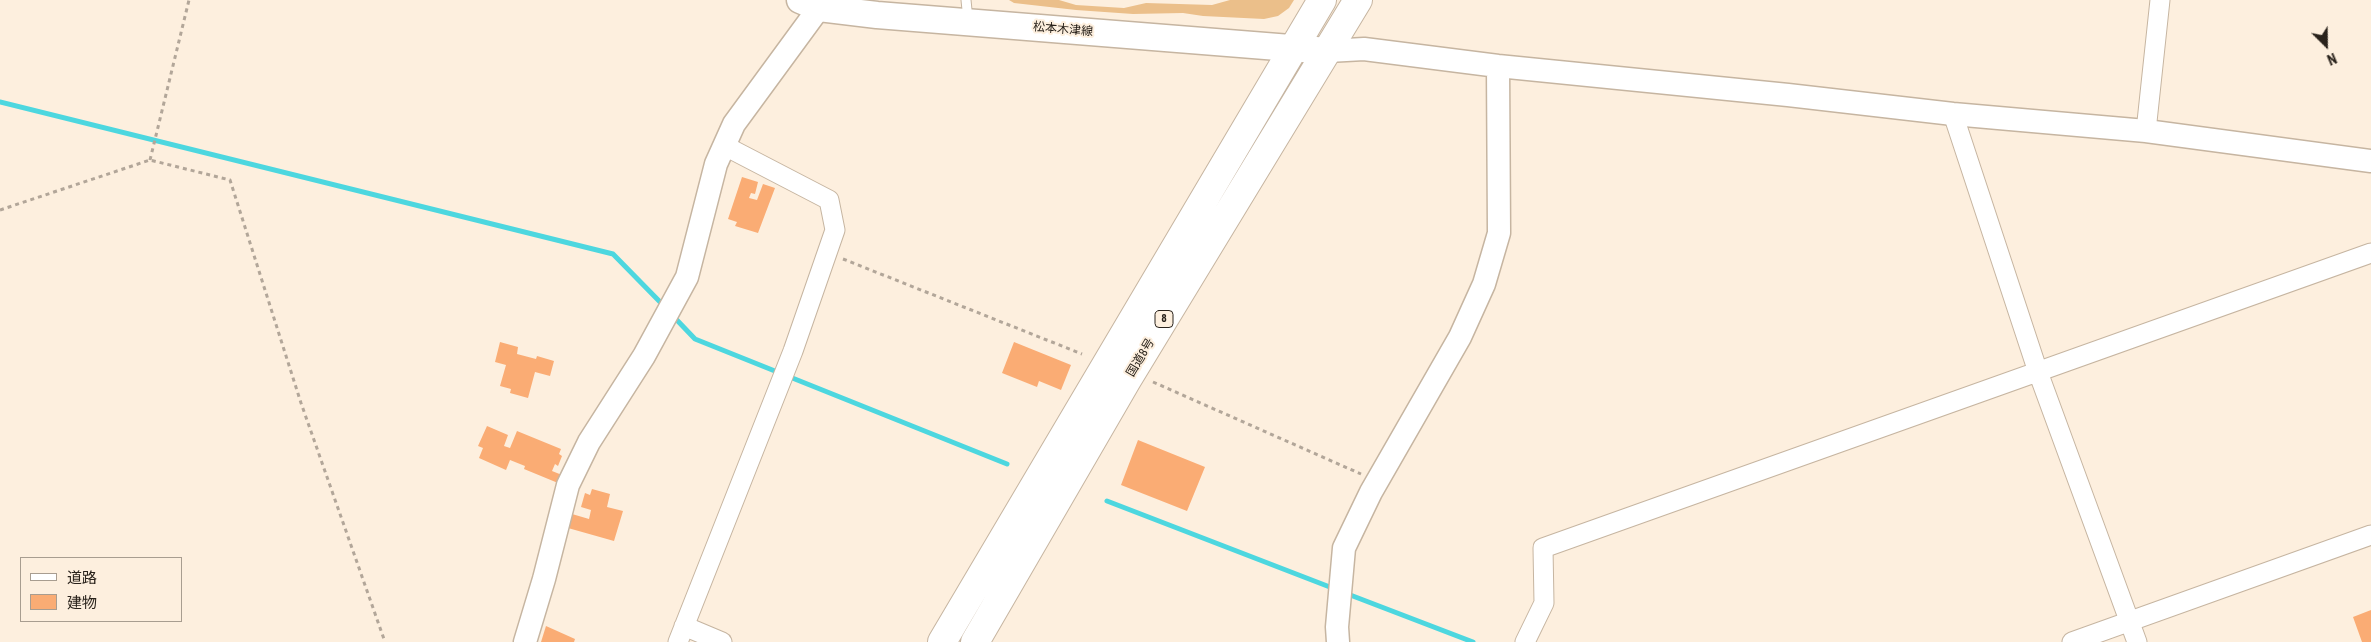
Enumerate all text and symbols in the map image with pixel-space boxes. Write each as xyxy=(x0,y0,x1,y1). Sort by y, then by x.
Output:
street label: 松本木津線 xyxy=(1032,20,1094,40)
north arrow xyxy=(2301,20,2351,70)
text: N xyxy=(2325,50,2339,68)
road number: 8 xyxy=(1155,310,1173,328)
street label: 国道8号 xyxy=(1124,336,1158,380)
legend xyxy=(20,557,182,622)
text: 道路 xyxy=(67,569,97,587)
text: 建物 xyxy=(67,594,97,612)

